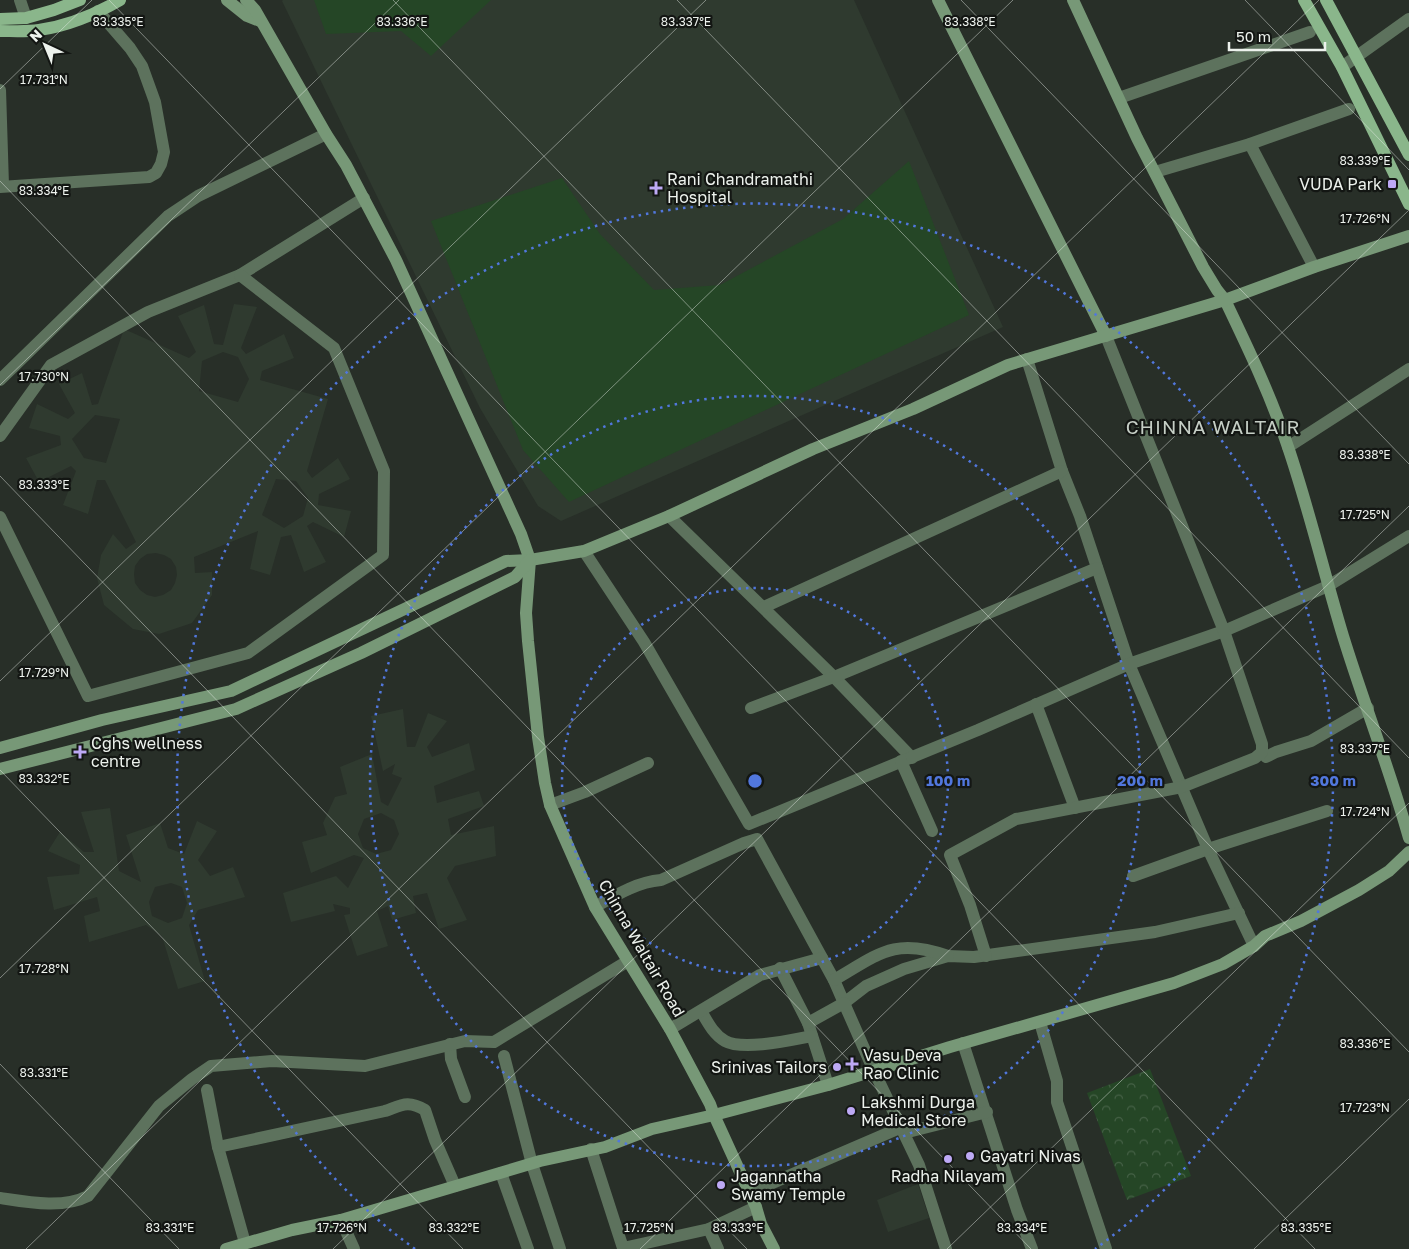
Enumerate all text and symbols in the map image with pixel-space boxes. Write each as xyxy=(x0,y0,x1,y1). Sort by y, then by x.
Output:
text: 83.335°E xyxy=(93,14,143,29)
text: 83.336°E xyxy=(376,14,428,29)
text: 83.337°E xyxy=(661,14,711,29)
text: 83.338°E xyxy=(944,14,996,29)
north arrow xyxy=(20,20,70,70)
scale bar xyxy=(1229,20,1325,52)
text: N xyxy=(26,25,45,45)
text: 50 m xyxy=(1236,27,1271,45)
text: 17.731°N xyxy=(20,72,68,87)
text: 83.339°E xyxy=(1339,153,1391,168)
place label: Rani Chandramathi Hospital xyxy=(667,169,813,207)
place label: VUDA Park xyxy=(1299,174,1382,194)
marker: VUDA Park xyxy=(1386,178,1398,190)
marker: Rani Chandramathi Hospital xyxy=(649,181,663,195)
text: 83.334°E xyxy=(19,183,69,198)
text: 17.726°N xyxy=(1340,211,1390,226)
text: 17.730°N xyxy=(19,369,69,384)
district label: CHINNA WALTAIR xyxy=(1126,415,1300,438)
text: 83.338°E xyxy=(1339,447,1391,462)
text: 83.333°E xyxy=(18,477,70,492)
text: 17.725°N xyxy=(1340,507,1390,522)
text: 17.729°N xyxy=(19,665,69,680)
place label: Cghs wellness centre xyxy=(91,733,202,771)
text: 83.337°E xyxy=(1340,741,1390,756)
marker: Cghs wellness centre xyxy=(73,745,87,759)
text: 83.332°E xyxy=(19,771,69,786)
text: 100 m xyxy=(926,771,970,789)
text: 200 m xyxy=(1117,771,1163,789)
text: 300 m xyxy=(1310,771,1356,789)
centre of rings xyxy=(746,772,764,790)
text: 17.724°N xyxy=(1340,804,1390,819)
street label: Chinna Waltair Road xyxy=(594,876,690,1020)
text: 17.728°N xyxy=(19,961,69,976)
text: 83.336°E xyxy=(1339,1036,1391,1051)
place label: Vasu Deva Rao Clinic xyxy=(863,1045,942,1083)
place label: Srinivas Tailors xyxy=(711,1057,827,1077)
marker: Vasu Deva Rao Clinic xyxy=(845,1057,859,1071)
marker: Srinivas Tailors xyxy=(831,1061,843,1073)
text: 83.331°E xyxy=(20,1065,68,1080)
place label: Lakshmi Durga Medical Store xyxy=(861,1092,975,1130)
text: 17.723°N xyxy=(1340,1100,1390,1115)
marker: Lakshmi Durga Medical Store xyxy=(845,1105,857,1117)
place label: Gayatri Nivas xyxy=(980,1146,1081,1166)
marker: Gayatri Nivas xyxy=(964,1150,976,1162)
marker: Radha Nilayam xyxy=(942,1153,954,1165)
place label: Jagannatha Swamy Temple xyxy=(731,1166,846,1204)
place label: Radha Nilayam xyxy=(891,1166,1005,1186)
marker: Jagannatha Swamy Temple xyxy=(715,1179,727,1191)
text: 83.331°E xyxy=(146,1220,194,1235)
text: 17.726°N xyxy=(317,1220,367,1235)
text: 83.332°E xyxy=(429,1220,479,1235)
text: 17.725°N xyxy=(624,1220,674,1235)
text: 83.333°E xyxy=(712,1220,764,1235)
text: 83.334°E xyxy=(997,1220,1047,1235)
text: 83.335°E xyxy=(1281,1220,1331,1235)

